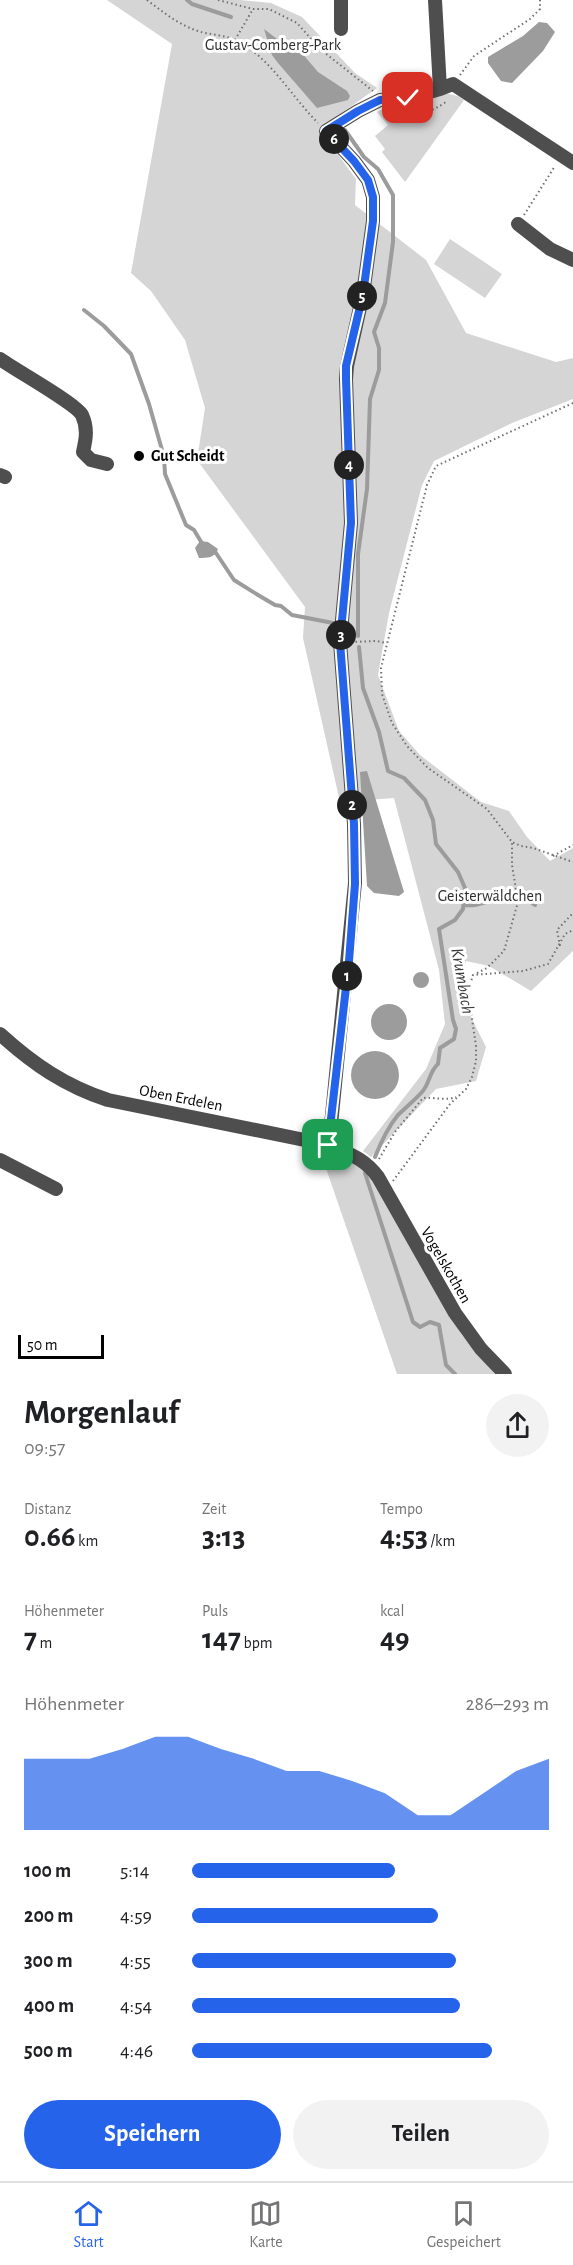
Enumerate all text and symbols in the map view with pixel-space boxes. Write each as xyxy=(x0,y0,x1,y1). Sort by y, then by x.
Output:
park label: Gustav-Comberg-Park xyxy=(205,37,342,53)
pin xyxy=(382,72,433,123)
icon: check xyxy=(391,81,424,114)
pin: 6 xyxy=(319,124,349,154)
text: 6 xyxy=(330,131,338,147)
pin: 5 xyxy=(347,281,377,311)
text: 5 xyxy=(359,288,365,304)
place label: Gut Scheidt xyxy=(151,448,225,464)
marker: Gut Scheidt xyxy=(132,449,146,463)
pin: 4 xyxy=(334,450,364,480)
text: 4 xyxy=(345,457,353,473)
pin: 3 xyxy=(326,620,356,650)
text: 3 xyxy=(338,627,344,643)
pin: 2 xyxy=(337,790,367,820)
text: 2 xyxy=(348,797,356,813)
park label: Geisterwäldchen xyxy=(438,888,542,904)
water label: Krumbach xyxy=(447,946,477,1016)
pin: 1 xyxy=(332,961,362,991)
text: 1 xyxy=(344,968,350,984)
street label: Oben Erdelen xyxy=(138,1082,224,1114)
pin xyxy=(302,1119,353,1170)
icon: arrive xyxy=(311,1128,344,1161)
street label: Vogelskothen xyxy=(418,1224,474,1306)
scale bar xyxy=(18,1332,104,1360)
text: 50 m xyxy=(27,1337,58,1353)
button: share xyxy=(486,1394,549,1457)
text: Morgenlauf xyxy=(24,1397,179,1430)
text: 09:57 xyxy=(24,1438,65,1458)
text: Distanz xyxy=(24,1501,71,1517)
text: Zeit xyxy=(202,1501,226,1517)
text: Tempo xyxy=(380,1501,423,1517)
text: 0.66 xyxy=(24,1522,75,1552)
text: 3:13 xyxy=(202,1522,246,1552)
text: 4:53 xyxy=(380,1522,428,1552)
text: km xyxy=(75,1533,98,1549)
text: /km xyxy=(428,1533,455,1549)
text: Höhenmeter xyxy=(24,1603,104,1619)
text: Puls xyxy=(202,1603,228,1619)
text: kcal xyxy=(380,1603,404,1619)
text: 7 xyxy=(24,1624,37,1654)
text: 147 xyxy=(202,1624,241,1654)
text: 49 xyxy=(380,1624,410,1654)
text: m xyxy=(37,1635,52,1651)
text: bpm xyxy=(241,1635,273,1651)
text: Höhenmeter xyxy=(24,1694,124,1714)
text: 286–293 m xyxy=(465,1694,549,1714)
text: 100 m xyxy=(24,1861,71,1881)
text: 5:14 xyxy=(120,1861,149,1881)
text: 200 m xyxy=(24,1906,73,1926)
text: 4:59 xyxy=(120,1906,152,1926)
text: 300 m xyxy=(24,1951,73,1971)
text: 4:55 xyxy=(120,1951,151,1971)
text: 400 m xyxy=(24,1996,74,2016)
text: 4:54 xyxy=(120,1996,152,2016)
text: 500 m xyxy=(24,2041,73,2061)
text: 4:46 xyxy=(120,2041,153,2061)
button: Speichern xyxy=(24,2100,281,2169)
button: Teilen xyxy=(293,2100,549,2169)
tab: Start xyxy=(72,2197,105,2252)
tab: Karte xyxy=(249,2197,283,2252)
tab: Gespeichert xyxy=(427,2197,501,2252)

